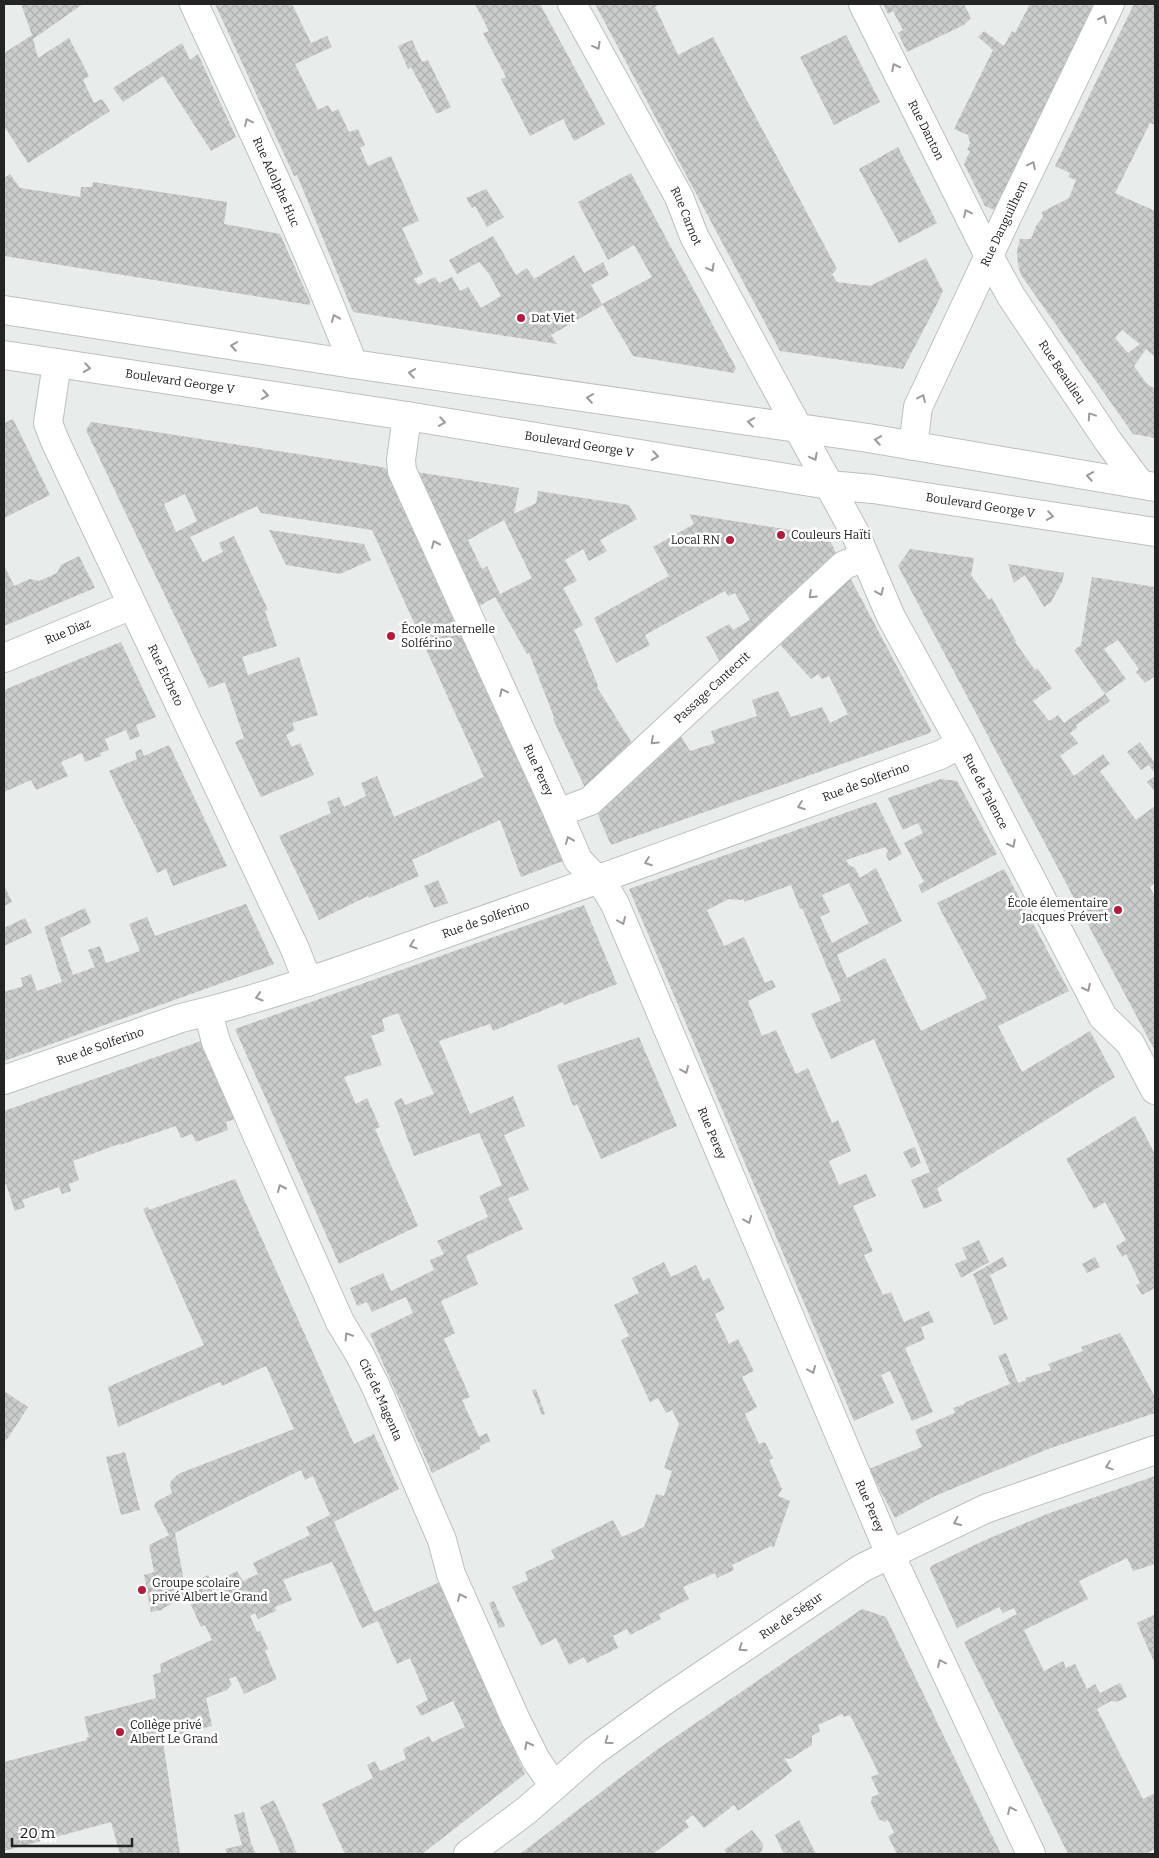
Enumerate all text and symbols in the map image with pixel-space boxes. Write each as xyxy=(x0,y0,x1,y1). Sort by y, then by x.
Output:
one-way arrow xyxy=(1097,15,1107,24)
one-way arrow xyxy=(590,41,600,50)
one-way arrow xyxy=(891,64,901,73)
street label: Rue Danton xyxy=(905,98,947,163)
one-way arrow xyxy=(244,118,254,127)
street label: Rue Adolphe Huc xyxy=(250,135,302,229)
one-way arrow xyxy=(1026,161,1036,170)
street label: Rue Danguilhem xyxy=(978,178,1031,269)
street label: Rue Carnot xyxy=(668,184,705,248)
one-way arrow xyxy=(963,209,974,218)
one-way arrow xyxy=(705,262,715,271)
place label: Dat Viet xyxy=(531,311,576,325)
marker: Dat Viet xyxy=(515,312,527,324)
one-way arrow xyxy=(331,315,341,323)
street label: Rue Beaulieu xyxy=(1036,338,1088,407)
one-way arrow xyxy=(229,341,238,351)
one-way arrow xyxy=(82,362,91,372)
street label: Boulevard George V xyxy=(124,366,236,397)
one-way arrow xyxy=(407,368,416,378)
one-way arrow xyxy=(260,389,269,399)
one-way arrow xyxy=(586,394,594,404)
one-way arrow xyxy=(916,394,927,403)
one-way arrow xyxy=(1088,412,1097,422)
one-way arrow xyxy=(439,416,447,427)
one-way arrow xyxy=(746,417,754,428)
street label: Boulevard George V xyxy=(524,428,635,460)
one-way arrow xyxy=(874,436,882,446)
one-way arrow xyxy=(650,450,659,460)
one-way arrow xyxy=(808,452,818,461)
one-way arrow xyxy=(1086,471,1094,481)
street label: Boulevard George V xyxy=(925,490,1037,521)
one-way arrow xyxy=(1047,510,1055,521)
place label: Couleurs Haïti xyxy=(791,528,871,542)
marker: Couleurs Haïti xyxy=(775,529,787,541)
place label: Local RN xyxy=(671,533,720,547)
marker: Local RN xyxy=(724,534,736,546)
one-way arrow xyxy=(431,540,442,549)
one-way arrow xyxy=(873,587,884,596)
one-way arrow xyxy=(808,589,817,598)
street label: Rue Diaz xyxy=(43,616,93,647)
place label: École maternelle Solférino xyxy=(401,621,495,650)
marker: École maternelle Solférino xyxy=(385,630,397,642)
street label: Rue Etcheto xyxy=(145,642,186,708)
street label: Passage Cantecrit xyxy=(671,648,754,726)
one-way arrow xyxy=(498,688,509,697)
one-way arrow xyxy=(651,735,660,744)
street label: Rue Perey xyxy=(520,742,556,799)
street label: Rue de Talence xyxy=(960,751,1011,831)
street label: Rue de Solferino xyxy=(820,760,911,804)
one-way arrow xyxy=(797,800,806,810)
one-way arrow xyxy=(565,837,575,845)
one-way arrow xyxy=(1006,839,1016,848)
one-way arrow xyxy=(644,856,653,866)
place label: École élementaire Jacques Prévert xyxy=(1007,895,1109,924)
street label: Rue de Solferino xyxy=(440,897,531,941)
marker: École élementaire Jacques Prévert xyxy=(1112,904,1124,916)
one-way arrow xyxy=(616,916,626,925)
one-way arrow xyxy=(409,939,417,949)
one-way arrow xyxy=(1081,983,1091,992)
one-way arrow xyxy=(255,991,263,1001)
street label: Rue de Solferino xyxy=(55,1025,146,1068)
one-way arrow xyxy=(679,1065,690,1074)
street label: Rue Perey xyxy=(695,1105,729,1162)
one-way arrow xyxy=(276,1184,287,1193)
one-way arrow xyxy=(742,1215,753,1224)
one-way arrow xyxy=(345,1332,355,1341)
street label: Cité de Magenta xyxy=(356,1356,405,1443)
one-way arrow xyxy=(805,1365,816,1374)
one-way arrow xyxy=(1105,1460,1114,1470)
street label: Rue Perey xyxy=(852,1478,887,1535)
one-way arrow xyxy=(953,1516,962,1527)
place label: Groupe scolaire privé Albert le Grand xyxy=(152,1576,268,1604)
marker: Groupe scolaire privé Albert le Grand xyxy=(136,1584,148,1596)
street label: Rue de Ségur xyxy=(757,1589,826,1642)
one-way arrow xyxy=(457,1593,467,1602)
one-way arrow xyxy=(738,1642,747,1651)
one-way arrow xyxy=(937,1659,948,1668)
place label: Collège privé Albert Le Grand xyxy=(130,1718,218,1746)
marker: Collège privé Albert Le Grand xyxy=(114,1726,126,1738)
one-way arrow xyxy=(604,1735,614,1744)
one-way arrow xyxy=(524,1741,534,1750)
one-way arrow xyxy=(1006,1806,1017,1815)
scale bar xyxy=(12,1816,132,1848)
text: 20 m xyxy=(20,1824,56,1842)

